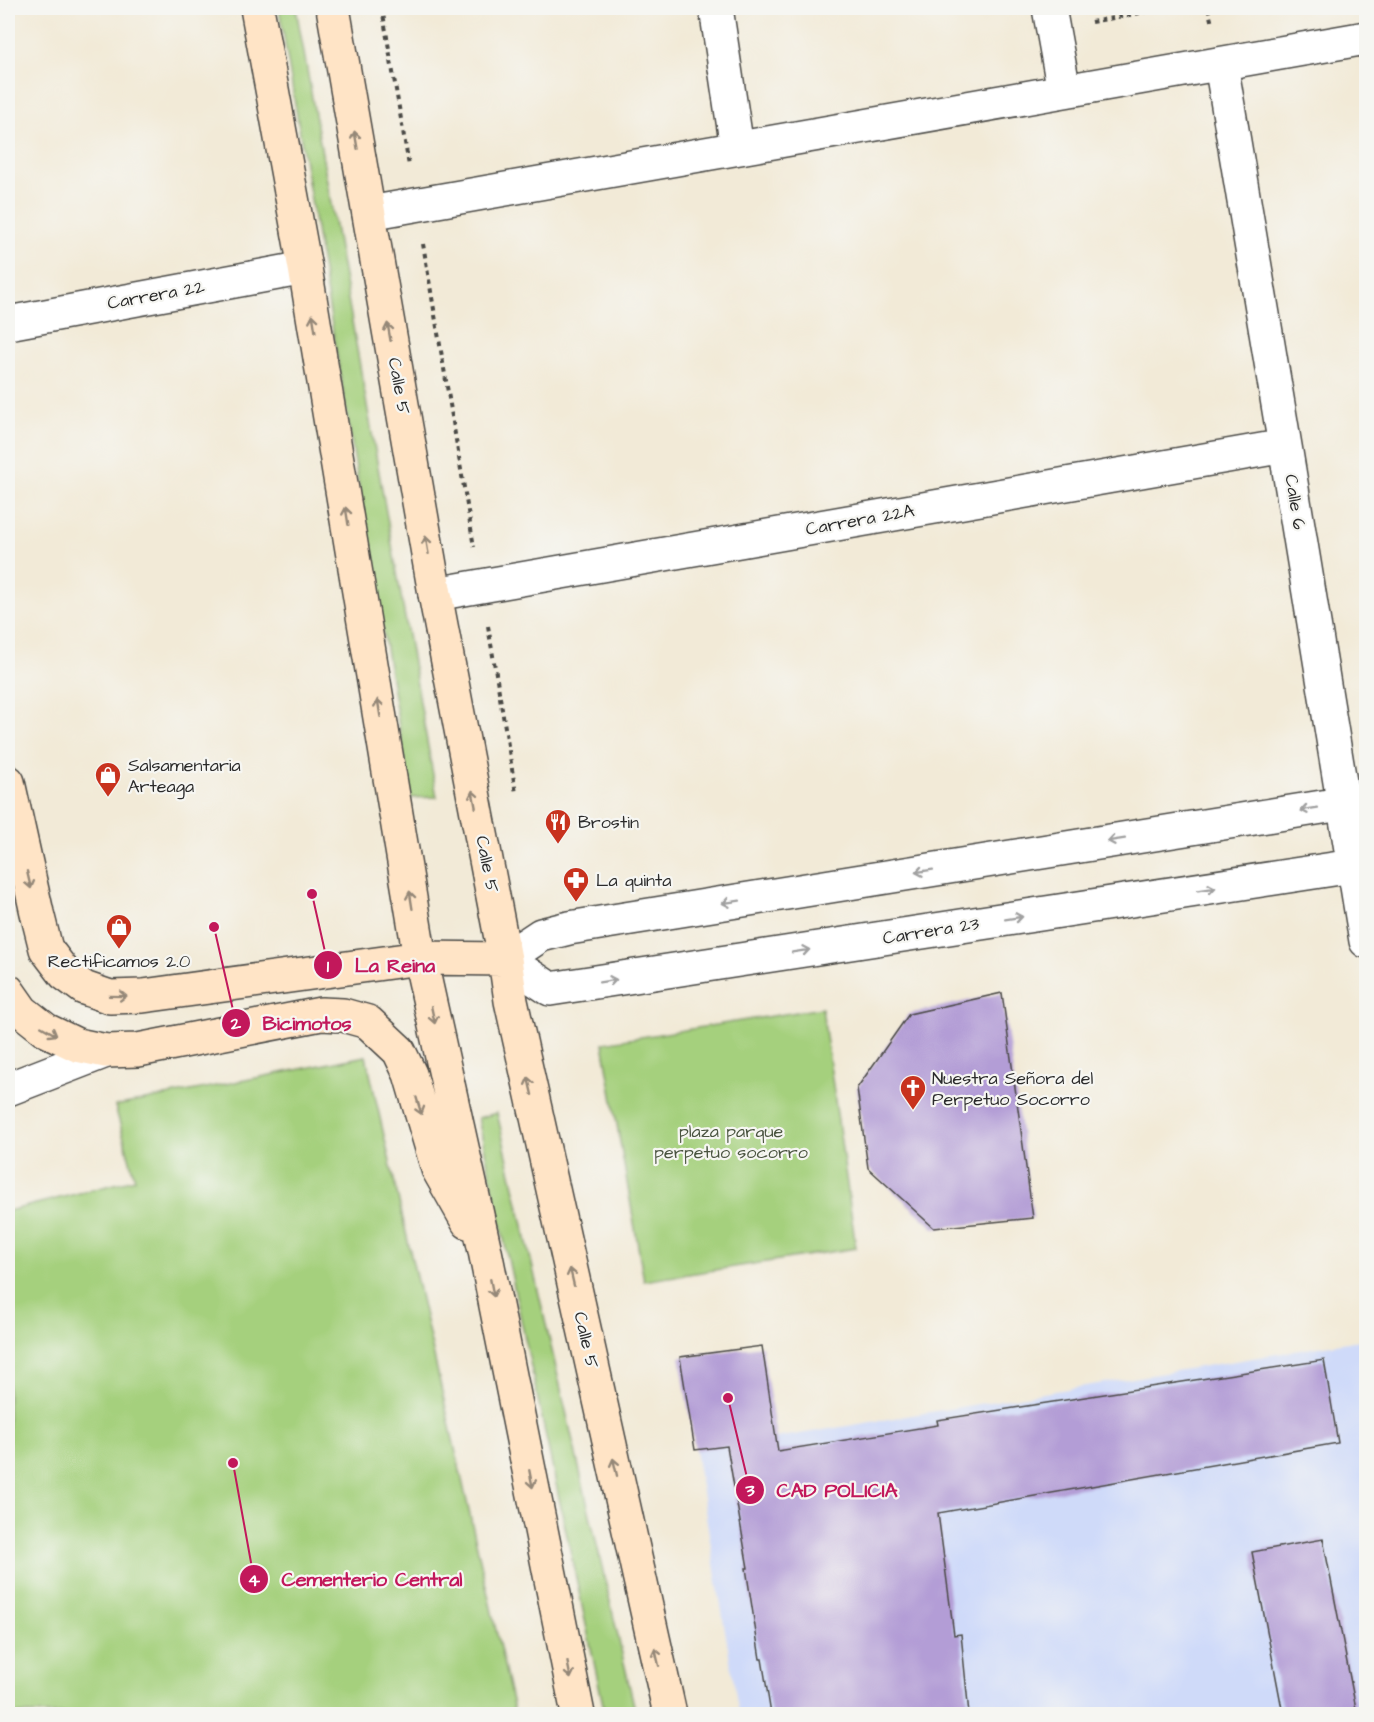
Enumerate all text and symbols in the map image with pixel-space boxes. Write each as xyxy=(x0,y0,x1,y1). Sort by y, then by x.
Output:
one-way arrow xyxy=(350,131,361,151)
street label: Carrera 22 xyxy=(105,274,207,316)
one-way arrow xyxy=(309,314,320,334)
one-way arrow xyxy=(384,323,395,343)
street label: Calle 5 xyxy=(382,356,416,417)
street label: Calle 6 xyxy=(1278,472,1312,532)
street label: Carrera 22A xyxy=(804,498,917,542)
one-way arrow xyxy=(341,506,352,526)
one-way arrow xyxy=(421,536,432,556)
one-way arrow xyxy=(373,699,384,718)
place label: Salsamentaria Arteaga xyxy=(128,753,241,800)
shop icon: Salsamentaria Arteaga xyxy=(93,760,123,798)
one-way arrow xyxy=(468,789,479,809)
one-way arrow xyxy=(1299,803,1319,814)
restaurant icon: Brostin xyxy=(543,807,573,845)
place label: Brostin xyxy=(578,810,639,835)
street label: Calle 5 xyxy=(469,834,505,895)
one-way arrow xyxy=(1107,834,1127,845)
pharmacy icon: La quinta xyxy=(561,865,591,903)
one-way arrow xyxy=(914,866,934,877)
place label: La quinta xyxy=(596,868,671,893)
one-way arrow xyxy=(24,870,36,889)
one-way arrow xyxy=(1196,883,1216,894)
one-way arrow xyxy=(405,891,416,911)
one-way arrow xyxy=(722,897,742,908)
street label: Carrera 23 xyxy=(881,911,981,951)
shop icon: Rectificamos 2.0 xyxy=(104,912,134,950)
one-way arrow xyxy=(1004,913,1023,924)
callout: La Reina xyxy=(313,946,448,984)
one-way arrow xyxy=(790,946,810,957)
place label: Rectificamos 2.0 xyxy=(48,949,190,974)
text: La Reina xyxy=(355,952,436,980)
text: 1 xyxy=(327,954,330,979)
one-way arrow xyxy=(597,975,617,986)
one-way arrow xyxy=(107,990,127,1002)
callout: Bicimotos xyxy=(221,1004,364,1042)
one-way arrow xyxy=(428,1005,439,1024)
text: Bicimotos xyxy=(262,1010,352,1038)
text: 2 xyxy=(230,1011,242,1036)
one-way arrow xyxy=(40,1025,57,1037)
place label: Nuestra Señora del Perpetuo Socorro xyxy=(932,1066,1093,1112)
church icon: Nuestra Señora del Perpetuo Socorro xyxy=(898,1073,928,1111)
one-way arrow xyxy=(524,1077,535,1097)
one-way arrow xyxy=(414,1096,425,1115)
park label: plaza parque perpetuo socorro xyxy=(654,1119,808,1165)
one-way arrow xyxy=(566,1267,578,1286)
one-way arrow xyxy=(487,1278,498,1297)
street label: Calle 5 xyxy=(567,1309,605,1371)
one-way arrow xyxy=(608,1458,620,1477)
one-way arrow xyxy=(526,1469,537,1488)
callout: CAD POLICIA xyxy=(735,1471,910,1509)
text: CAD POLICIA xyxy=(777,1477,898,1505)
text: 3 xyxy=(744,1478,755,1503)
callout: Cementerio Central xyxy=(239,1560,474,1598)
text: Cementerio Central xyxy=(281,1566,463,1594)
text: 4 xyxy=(248,1568,261,1593)
one-way arrow xyxy=(651,1648,662,1668)
one-way arrow xyxy=(564,1660,576,1679)

